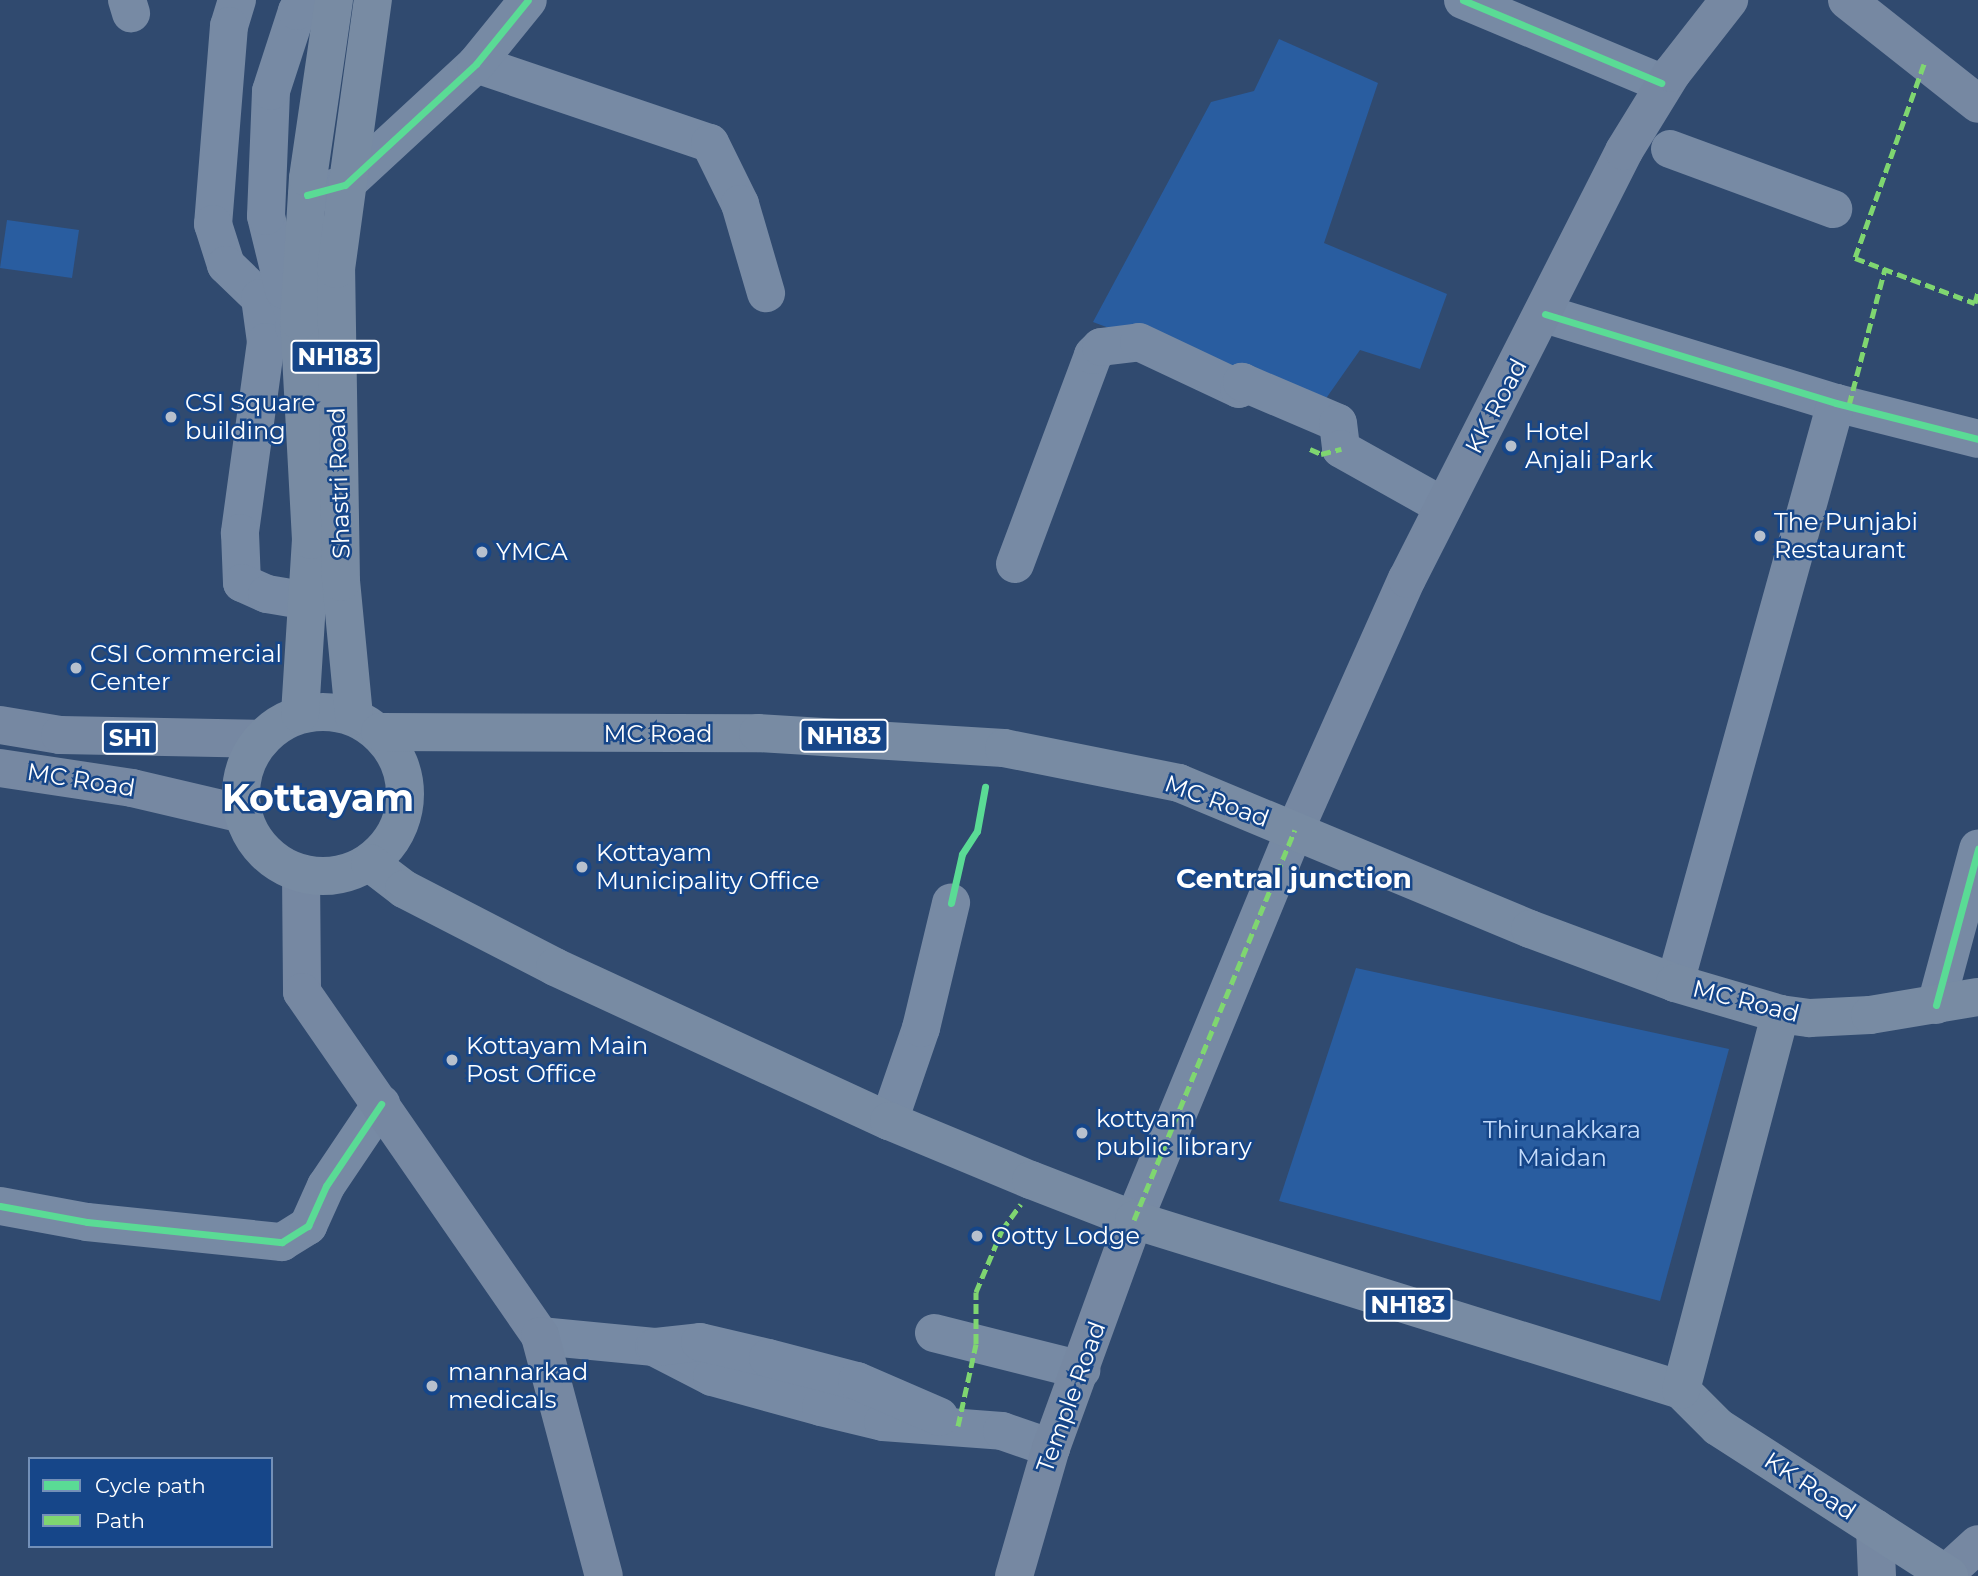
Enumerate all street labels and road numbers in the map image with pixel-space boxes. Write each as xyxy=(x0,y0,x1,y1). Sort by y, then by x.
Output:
road number: NH183 xyxy=(290,338,380,376)
street label: KK Road xyxy=(1459,354,1533,458)
street label: Shastri Road xyxy=(322,407,356,559)
road number: NH183 xyxy=(798,716,890,756)
road number: SH1 xyxy=(100,718,160,758)
street label: MC Road xyxy=(604,720,712,748)
street label: MC Road xyxy=(25,757,137,803)
street label: MC Road xyxy=(1161,769,1273,833)
street label: MC Road xyxy=(1690,974,1802,1028)
road number: NH183 xyxy=(1362,1286,1454,1324)
street label: Temple Road xyxy=(1030,1318,1112,1476)
street label: KK Road xyxy=(1759,1446,1861,1526)

